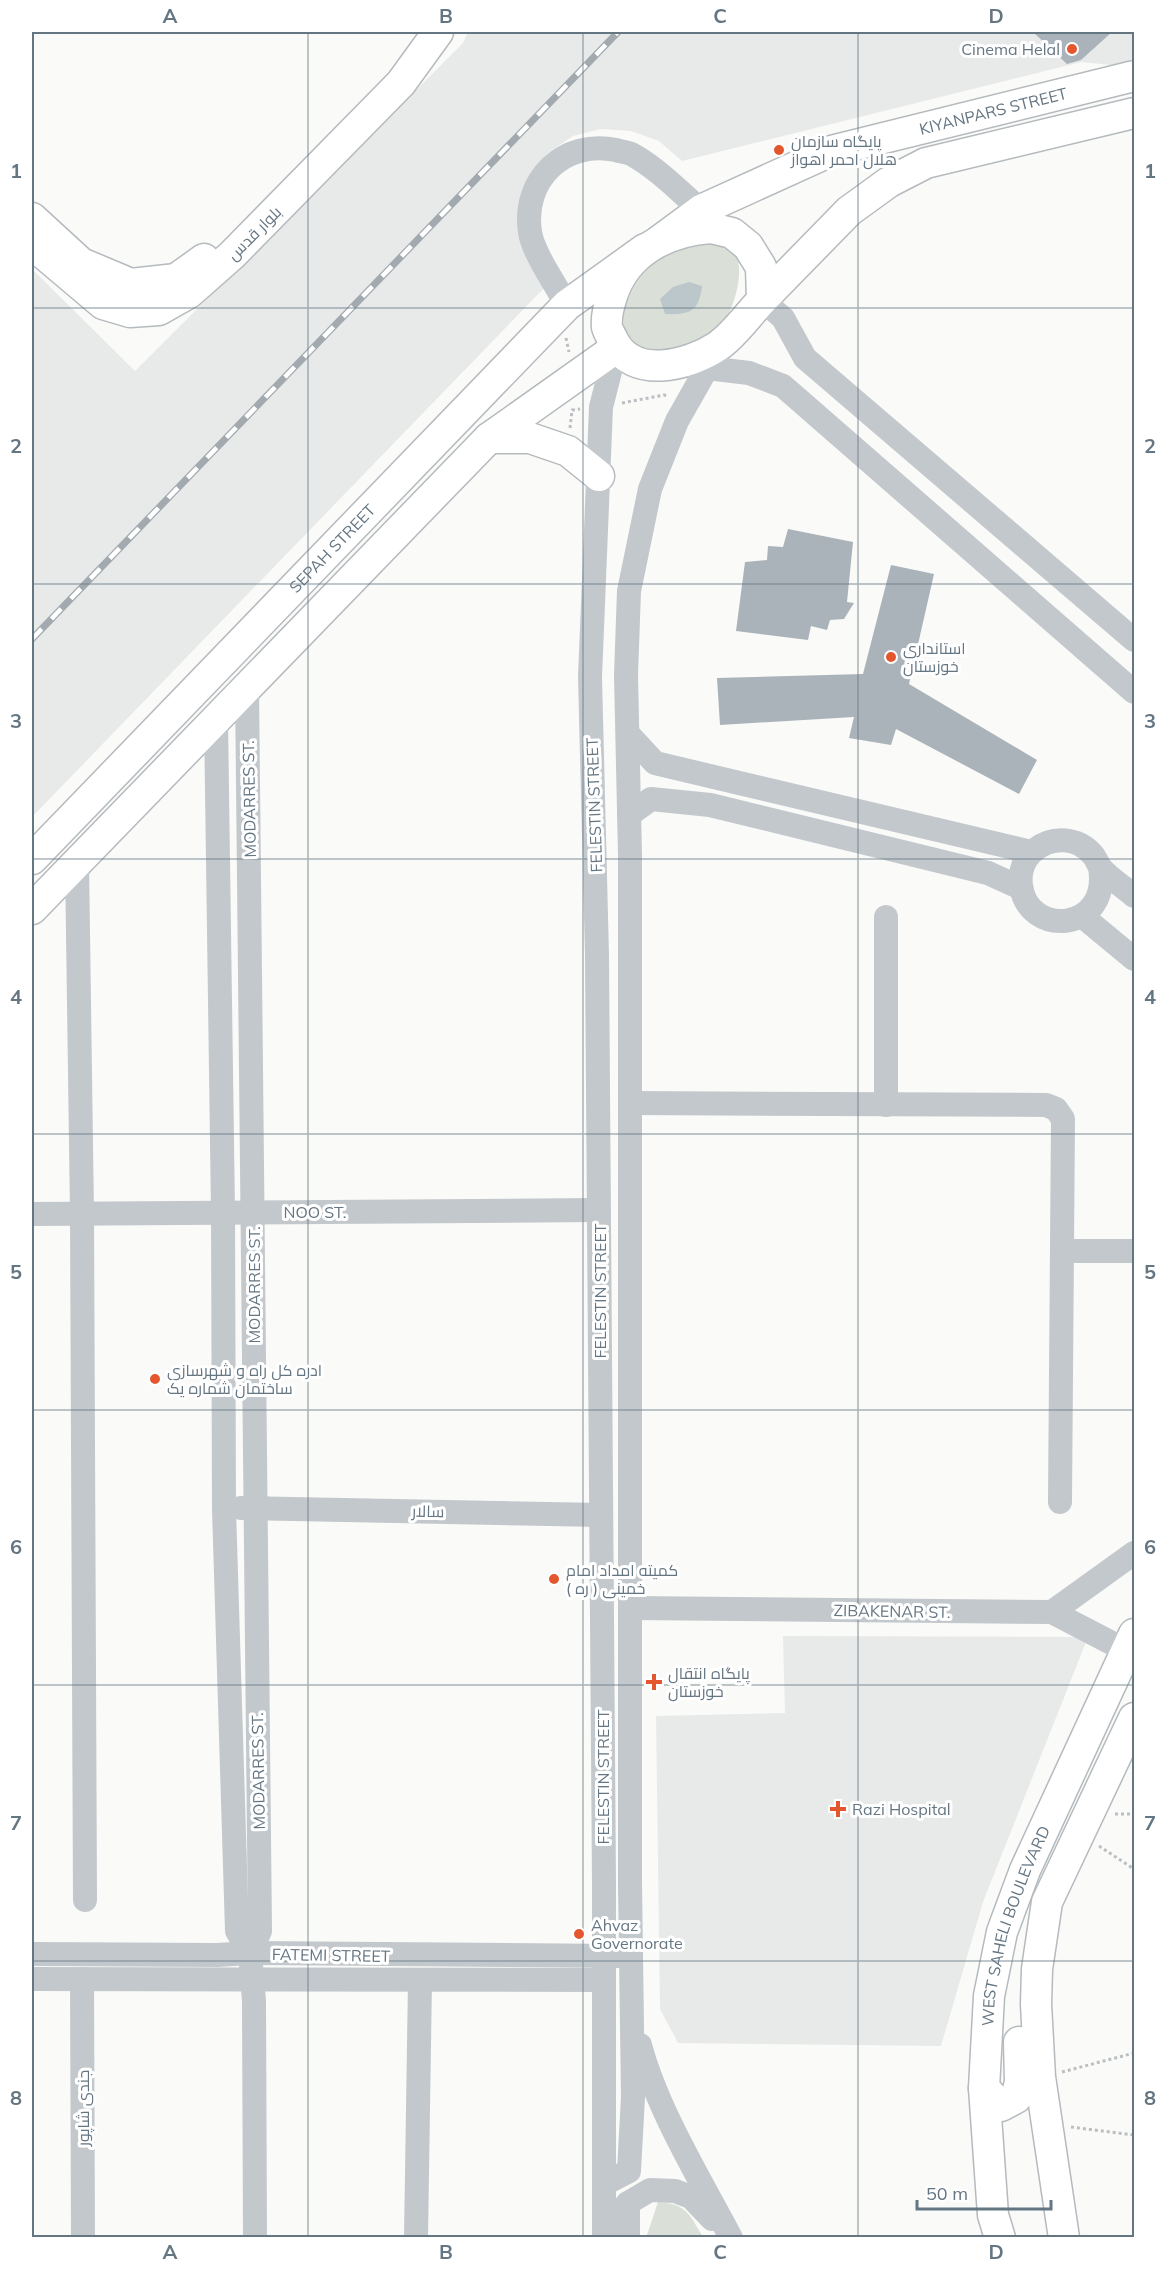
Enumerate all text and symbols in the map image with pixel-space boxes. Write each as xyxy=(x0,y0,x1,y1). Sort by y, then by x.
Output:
text: A xyxy=(163,3,178,28)
text: B xyxy=(439,3,453,28)
text: C xyxy=(713,3,727,28)
text: D xyxy=(988,3,1004,28)
place label: Cinema Helal xyxy=(961,39,1060,59)
marker: Cinema Helal xyxy=(1065,42,1079,56)
street label: KIYANPARS STREET xyxy=(917,83,1070,139)
place label: پایگاه سازمان هلال احمر اهواز xyxy=(790,131,897,170)
marker: پایگاه سازمان هلال احمر اهواز xyxy=(772,143,786,157)
text: 1 xyxy=(10,158,22,183)
text: 1 xyxy=(1144,158,1156,183)
street label: بلوار قدس xyxy=(223,202,286,265)
text: 2 xyxy=(10,433,22,458)
text: 2 xyxy=(1144,433,1156,458)
street label: SEPAH STREET xyxy=(285,499,380,597)
place label: استانداری خوزستان xyxy=(903,638,966,677)
marker: استانداری خوزستان xyxy=(884,650,898,664)
text: 3 xyxy=(10,708,22,733)
text: 3 xyxy=(1144,708,1156,733)
street label: FELESTIN STREET xyxy=(582,737,606,873)
street label: MODARRES ST. xyxy=(238,740,260,858)
text: 4 xyxy=(10,984,22,1009)
text: 4 xyxy=(1144,984,1156,1009)
street label: NOO ST. xyxy=(284,1202,346,1222)
street label: FELESTIN STREET xyxy=(590,1223,610,1358)
street label: MODARRES ST. xyxy=(244,1226,264,1344)
text: 5 xyxy=(10,1259,22,1284)
text: 5 xyxy=(1144,1259,1156,1284)
place label: ادره کل راه و شهرسازی ساختمان شماره یک xyxy=(167,1360,322,1399)
marker: ادره کل راه و شهرسازی ساختمان شماره یک xyxy=(148,1372,162,1386)
street label: سالار xyxy=(411,1501,444,1521)
text: 6 xyxy=(10,1534,22,1559)
text: 6 xyxy=(1144,1534,1156,1559)
place label: کمیته امداد امام خمینی ( ره ) xyxy=(566,1560,678,1599)
marker: کمیته امداد امام خمینی ( ره ) xyxy=(547,1572,561,1586)
street label: ZIBAKENAR ST. xyxy=(833,1600,951,1622)
place label: پایگاه انتقال خوزستان xyxy=(668,1663,750,1702)
marker: پایگاه انتقال خوزستان xyxy=(645,1673,663,1691)
street label: FELESTIN STREET xyxy=(593,1709,613,1844)
street label: MODARRES ST. xyxy=(247,1712,269,1830)
place label: Razi Hospital xyxy=(852,1799,951,1819)
marker: Razi Hospital xyxy=(829,1800,847,1818)
text: 7 xyxy=(10,1810,22,1835)
text: 7 xyxy=(1144,1810,1156,1835)
street label: WEST SAHELI BOULEVARD xyxy=(977,1823,1054,2027)
place label: Ahvaz Governorate xyxy=(591,1915,683,1953)
marker: Ahvaz Governorate xyxy=(572,1927,586,1941)
street label: FATEMI STREET xyxy=(272,1944,391,1966)
street label: جندی شاپور xyxy=(73,2070,95,2147)
text: 8 xyxy=(10,2085,22,2110)
text: 8 xyxy=(1144,2085,1156,2110)
scale bar xyxy=(917,2173,1050,2211)
text: 50 m xyxy=(926,2182,968,2205)
text: A xyxy=(163,2239,178,2264)
text: B xyxy=(439,2239,453,2264)
text: C xyxy=(713,2239,727,2264)
text: D xyxy=(988,2239,1004,2264)

